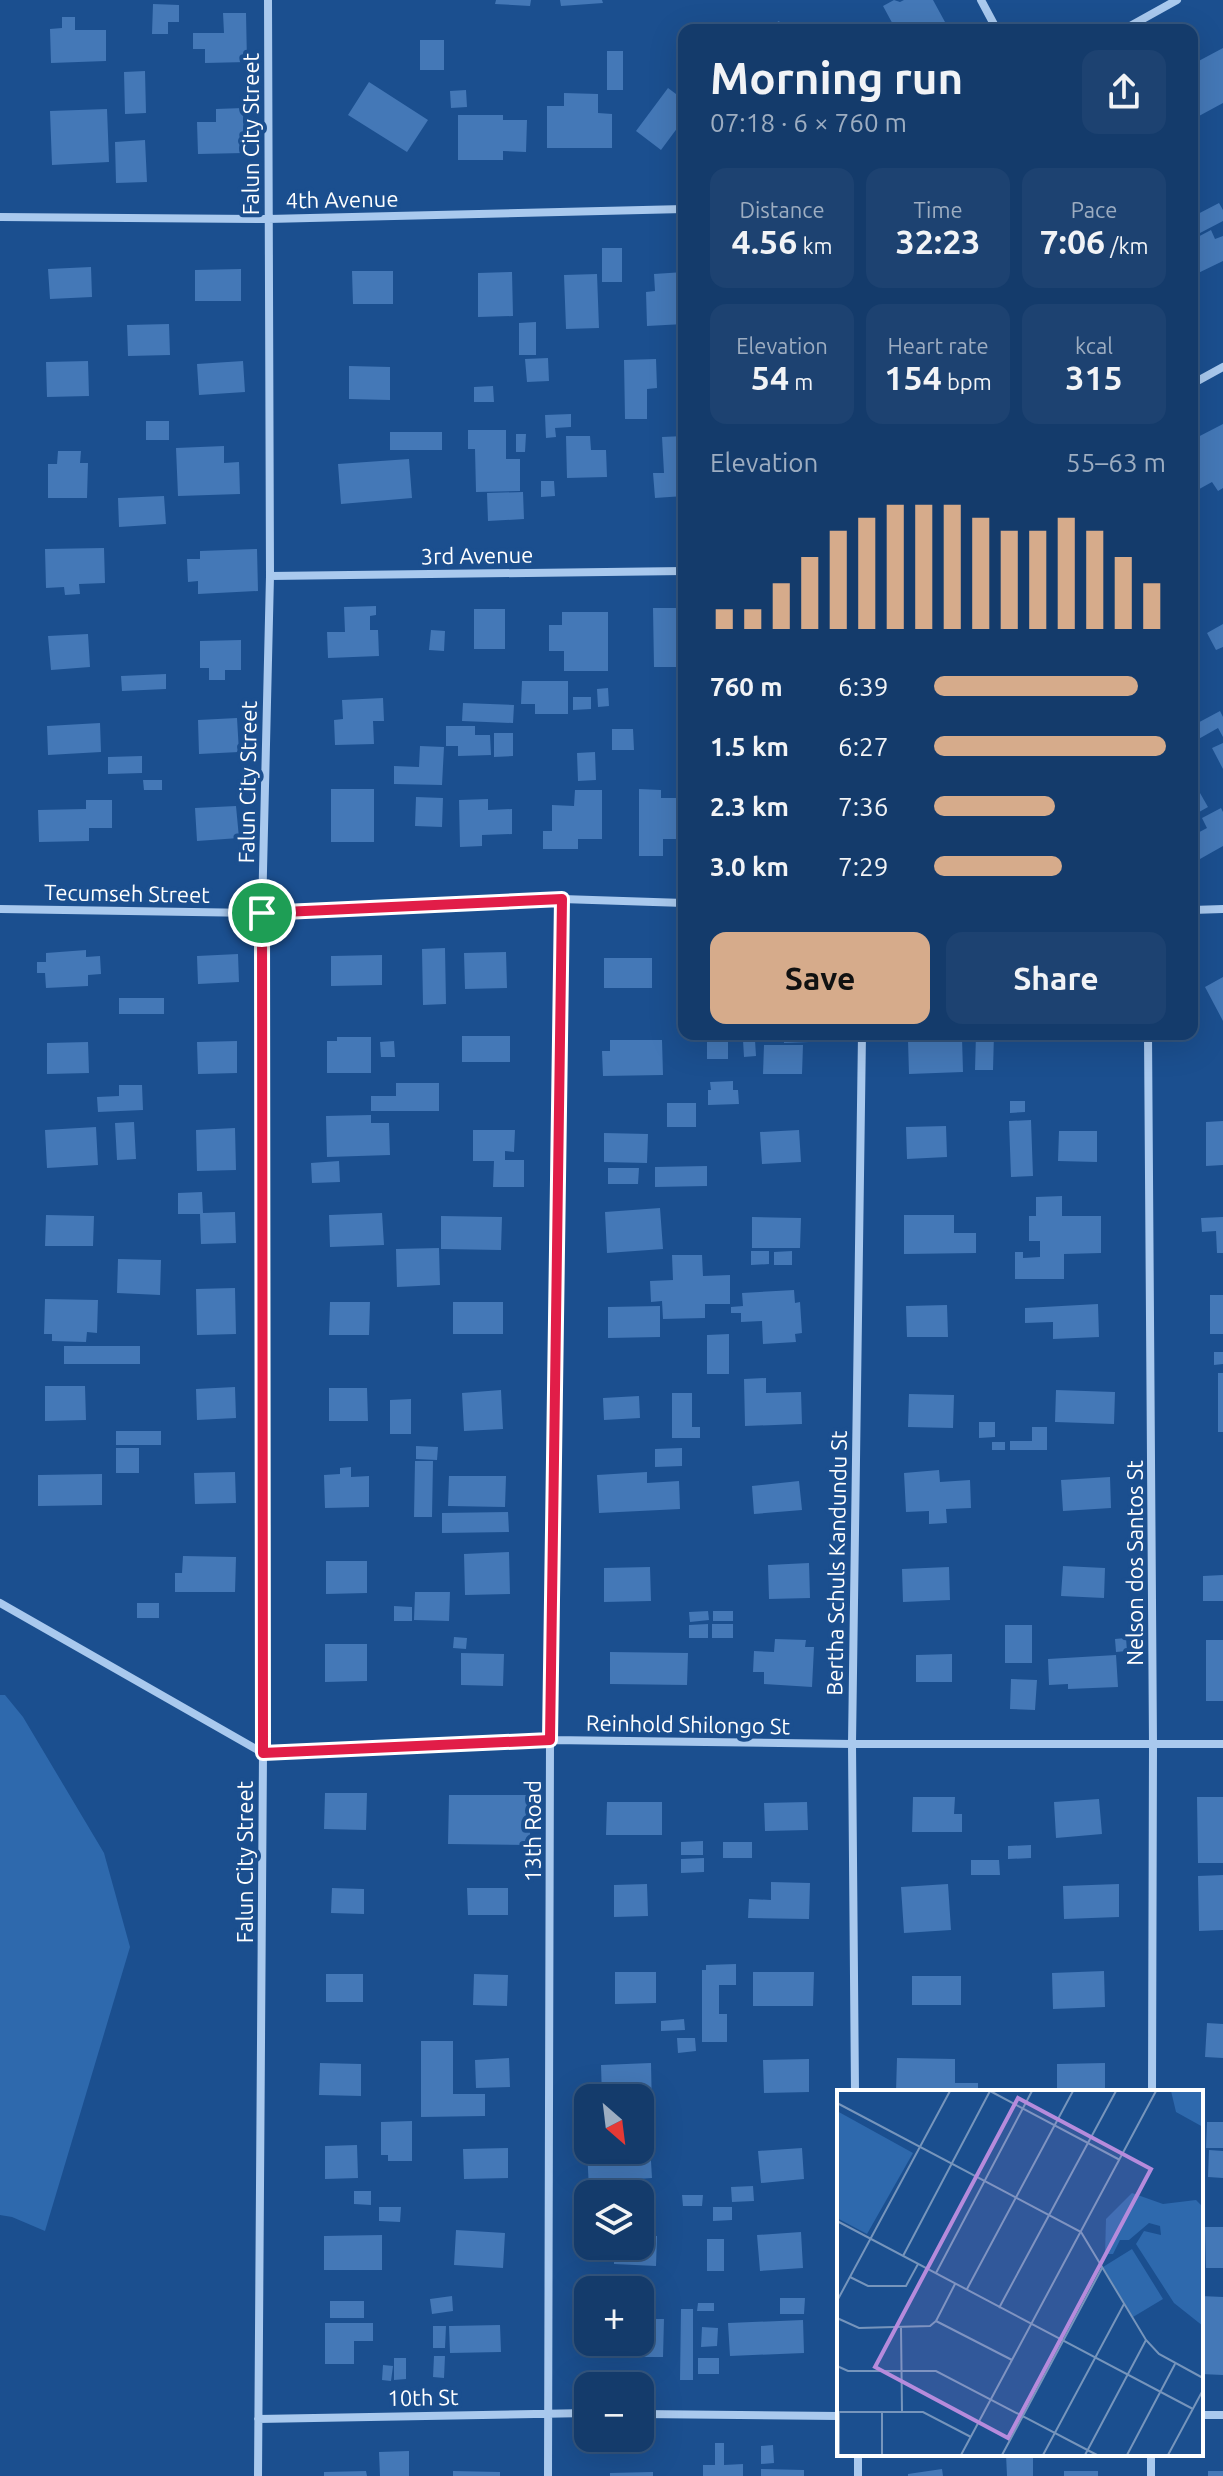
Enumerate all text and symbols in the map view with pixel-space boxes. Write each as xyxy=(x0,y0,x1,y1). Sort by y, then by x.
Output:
button: share xyxy=(1082,50,1166,134)
street label: Falun City Street xyxy=(238,52,263,215)
text: Morning run xyxy=(710,53,963,102)
text: 07:18 · 6 × 760 m xyxy=(710,108,907,137)
street label: 4th Avenue xyxy=(285,186,399,212)
text: Distance xyxy=(739,197,825,222)
text: Time xyxy=(913,197,963,222)
text: Pace xyxy=(1071,197,1117,222)
text: 4.56 xyxy=(731,222,797,260)
text: 32:23 xyxy=(895,222,981,260)
text: 7:06 xyxy=(1039,222,1105,260)
text: km xyxy=(797,233,833,258)
text: /km xyxy=(1105,233,1149,258)
text: Elevation xyxy=(736,333,828,358)
text: Heart rate xyxy=(887,333,989,358)
text: kcal xyxy=(1075,333,1113,358)
text: 54 xyxy=(751,358,789,396)
text: 154 xyxy=(884,358,942,396)
text: 315 xyxy=(1065,358,1123,396)
text: m xyxy=(789,369,813,394)
text: bpm xyxy=(942,369,992,394)
text: Elevation xyxy=(710,448,818,477)
text: 55–63 m xyxy=(1066,448,1166,477)
street label: 3rd Avenue xyxy=(420,542,534,568)
text: 760 m xyxy=(710,672,783,701)
text: 6:39 xyxy=(838,672,888,701)
street label: Falun City Street xyxy=(233,700,261,863)
text: 1.5 km xyxy=(710,732,789,761)
text: 6:27 xyxy=(838,732,888,761)
text: 2.3 km xyxy=(710,792,789,821)
text: 7:36 xyxy=(838,792,888,821)
text: 3.0 km xyxy=(710,852,789,881)
text: 7:29 xyxy=(838,852,888,881)
street label: Tecumseh Street xyxy=(44,879,210,907)
pin xyxy=(228,879,296,947)
icon: arrive xyxy=(240,891,284,935)
button: Save xyxy=(710,932,930,1024)
button: Share xyxy=(946,932,1166,1024)
street label: Bertha Schuls Kandundu St xyxy=(821,1430,851,1696)
street label: Nelson dos Santos St xyxy=(1122,1460,1147,1666)
street label: Reinhold Shilongo St xyxy=(586,1710,791,1738)
street label: Falun City Street xyxy=(232,1780,257,1943)
street label: 13th Road xyxy=(520,1780,545,1882)
north arrow xyxy=(574,2084,654,2164)
map controls xyxy=(574,2084,654,2452)
inset map xyxy=(837,2090,1203,2456)
button: layers xyxy=(574,2180,654,2260)
button: + xyxy=(574,2276,654,2356)
button: − xyxy=(574,2372,654,2452)
street label: 10th St xyxy=(387,2384,459,2410)

